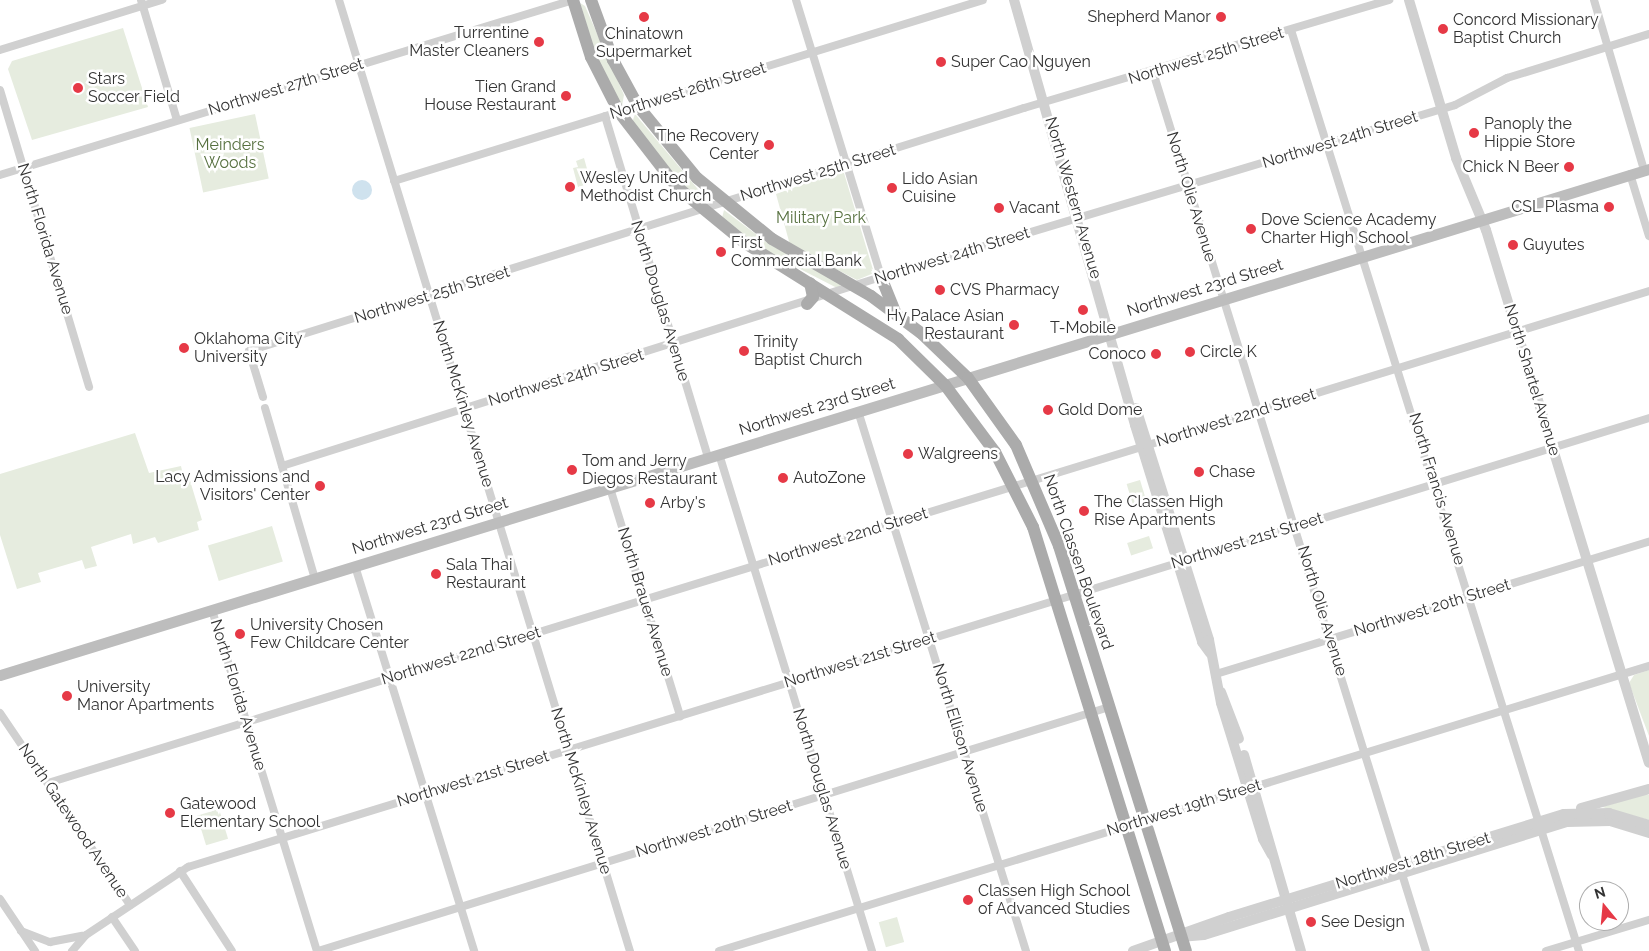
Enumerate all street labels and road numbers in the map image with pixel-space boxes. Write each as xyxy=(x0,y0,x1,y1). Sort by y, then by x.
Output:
street label: Northwest 25th Street xyxy=(1126,23,1286,89)
street label: Northwest 27th Street xyxy=(206,54,366,120)
street label: Northwest 26th Street xyxy=(608,58,768,124)
street label: Northwest 24th Street xyxy=(1260,107,1420,173)
street label: North Western Avenue xyxy=(1041,114,1105,282)
street label: North Olie Avenue xyxy=(1162,129,1220,265)
street label: Northwest 25th Street xyxy=(738,140,898,206)
street label: North Florida Avenue xyxy=(13,161,77,317)
street label: North Douglas Avenue xyxy=(626,218,694,384)
street label: Northwest 24th Street xyxy=(872,223,1032,289)
street label: Northwest 23rd Street xyxy=(1125,255,1285,321)
street label: Northwest 25th Street xyxy=(352,262,512,328)
street label: North Shartel Avenue xyxy=(1500,301,1564,459)
street label: North McKinley Avenue xyxy=(428,318,498,490)
street label: Northwest 24th Street xyxy=(486,345,646,411)
street label: Northwest 23rd Street xyxy=(737,374,897,440)
street label: Northwest 22nd Street xyxy=(1154,385,1318,451)
street label: North Francis Avenue xyxy=(1405,410,1469,568)
street label: North Classen Boulevard xyxy=(1039,472,1117,652)
street label: Northwest 23rd Street xyxy=(350,493,510,559)
street label: Northwest 22nd Street xyxy=(766,504,930,570)
street label: Northwest 21st Street xyxy=(1169,509,1325,573)
street label: North Brauer Avenue xyxy=(613,525,677,679)
street label: North Olie Avenue xyxy=(1293,543,1351,679)
street label: Northwest 20th Street xyxy=(1352,575,1512,641)
street label: North Florida Avenue xyxy=(206,617,270,773)
street label: Northwest 22nd Street xyxy=(379,623,543,689)
street label: Northwest 21st Street xyxy=(782,628,938,692)
street label: North Ellison Avenue xyxy=(928,661,992,815)
street label: North McKinley Avenue xyxy=(546,705,616,877)
street label: North Douglas Avenue xyxy=(788,706,856,872)
street label: North Gatewood Avenue xyxy=(14,740,132,902)
street label: Northwest 21st Street xyxy=(395,747,551,811)
street label: Northwest 19th Street xyxy=(1104,775,1264,841)
street label: Northwest 20th Street xyxy=(634,796,794,862)
street label: Northwest 18th Street xyxy=(1333,828,1493,894)

